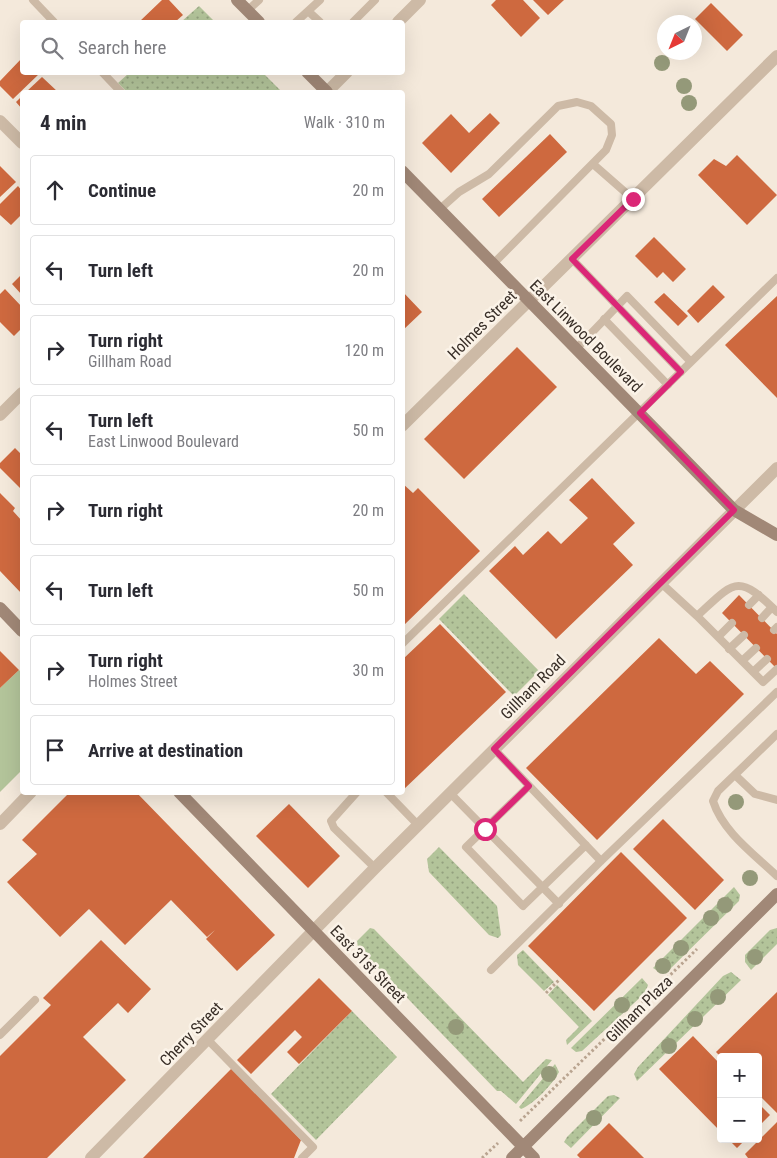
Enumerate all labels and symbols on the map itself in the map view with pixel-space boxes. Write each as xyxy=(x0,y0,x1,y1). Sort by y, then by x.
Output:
north arrow xyxy=(657,15,702,60)
route end xyxy=(622,188,645,211)
street label: East Linwood Boulevard xyxy=(526,276,646,396)
street label: Holmes Street xyxy=(444,286,521,363)
street label: Gillham Road xyxy=(497,651,569,723)
route start xyxy=(474,818,497,841)
street label: East 31st Street xyxy=(326,921,410,1007)
street label: Gillham Plaza xyxy=(602,972,676,1046)
street label: Cherry Street xyxy=(156,998,227,1070)

